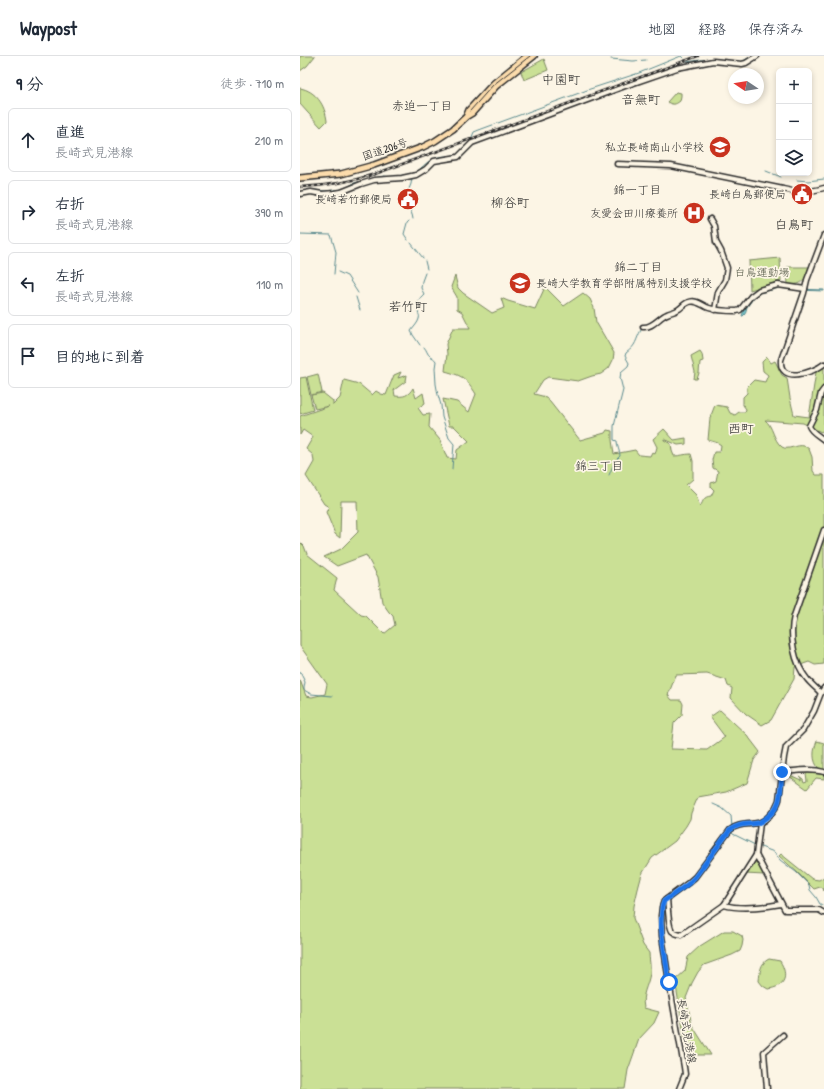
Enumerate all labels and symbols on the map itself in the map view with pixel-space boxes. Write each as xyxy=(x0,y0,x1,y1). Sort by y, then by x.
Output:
north arrow xyxy=(728,68,764,104)
district label: 中園町 xyxy=(541,70,581,88)
district label: 音無町 xyxy=(621,90,661,108)
district label: 赤迫一丁目 xyxy=(392,97,452,114)
school or university icon: 私立長崎南山小学校 xyxy=(707,134,733,160)
street label: 国道206号 xyxy=(360,135,410,163)
place label: 私立長崎南山小学校 xyxy=(605,140,704,154)
district label: 錦一丁目 xyxy=(613,181,661,198)
public building icon: 長崎白鳥郵便局 xyxy=(789,181,815,207)
public building icon: 長崎若竹郵便局 xyxy=(395,186,421,212)
place label: 長崎白鳥郵便局 xyxy=(709,187,786,201)
place label: 長崎若竹郵便局 xyxy=(315,192,392,206)
district label: 柳谷町 xyxy=(490,193,530,211)
hospital icon: 友愛会田川療養所 xyxy=(681,200,707,226)
place label: 友愛会田川療養所 xyxy=(590,206,678,220)
district label: 白鳥町 xyxy=(774,215,814,233)
district label: 錦二丁目 xyxy=(614,258,662,275)
park label: 白鳥運動場 xyxy=(735,265,790,279)
school or university icon: 長崎大学教育学部附属特別支援学校 xyxy=(507,270,533,296)
place label: 長崎大学教育学部附属特別支援学校 xyxy=(536,276,712,290)
district label: 若竹町 xyxy=(388,297,428,315)
district label: 西町 xyxy=(728,419,754,437)
district label: 錦三丁目 xyxy=(575,457,623,474)
route end xyxy=(773,763,791,781)
route start xyxy=(660,973,678,991)
street label: 長崎式見港線 xyxy=(674,997,700,1065)

